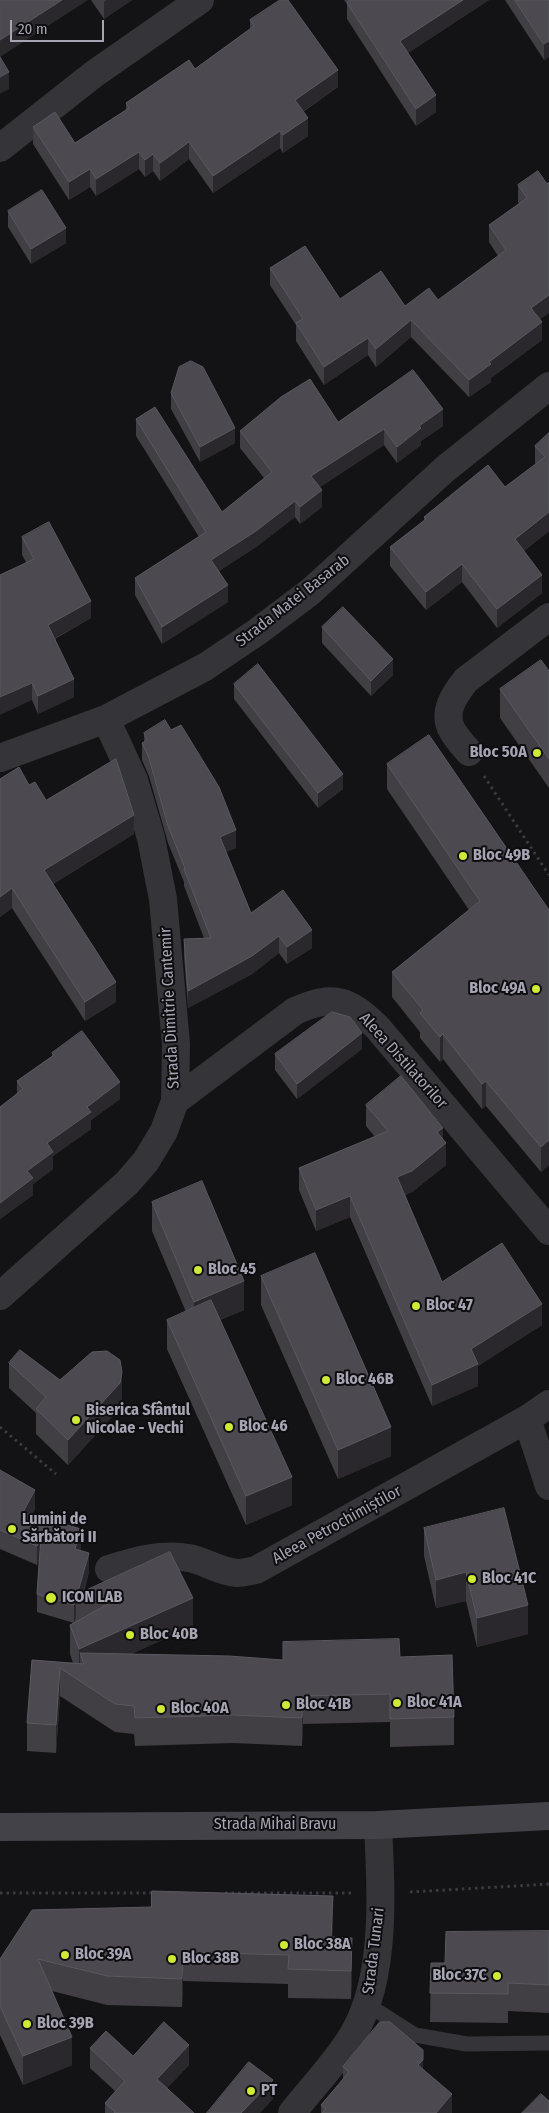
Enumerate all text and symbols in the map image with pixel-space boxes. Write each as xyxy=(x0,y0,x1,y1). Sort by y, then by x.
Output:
scale bar xyxy=(12,10,106,42)
text: 20 m xyxy=(18,20,48,38)
street label: Strada Matei Basarab xyxy=(232,551,354,651)
place label: Bloc 50A xyxy=(470,743,527,763)
marker: Bloc 50A xyxy=(531,747,543,759)
place label: Bloc 49B xyxy=(473,846,530,866)
marker: Bloc 49B xyxy=(457,850,469,862)
street label: Strada Dimitrie Cantemir xyxy=(156,927,184,1089)
place label: Bloc 49A xyxy=(469,979,526,999)
marker: Bloc 49A xyxy=(530,983,542,995)
street label: Aleea Distilatorilor xyxy=(355,1009,451,1113)
place label: Bloc 45 xyxy=(208,1260,256,1280)
marker: Bloc 45 xyxy=(192,1264,204,1276)
place label: Bloc 47 xyxy=(426,1296,473,1316)
marker: Bloc 47 xyxy=(410,1300,422,1312)
place label: Bloc 46B xyxy=(336,1370,394,1390)
marker: Bloc 46B xyxy=(320,1374,332,1386)
place label: Biserica Sfântul Nicolae - Vechi xyxy=(86,1401,190,1439)
marker: Biserica Sfântul Nicolae - Vechi xyxy=(70,1414,82,1426)
place label: Bloc 46 xyxy=(239,1417,288,1437)
marker: Bloc 46 xyxy=(223,1421,235,1433)
street label: Aleea Petrochimiștilor xyxy=(269,1482,405,1568)
place label: Lumini de Sărbători II xyxy=(22,1510,96,1548)
marker: Lumini de Sărbători II xyxy=(6,1523,18,1535)
place label: Bloc 41C xyxy=(482,1569,536,1589)
marker: Bloc 41C xyxy=(466,1573,478,1585)
place label: ICON LAB xyxy=(62,1588,122,1608)
marker: ICON LAB xyxy=(44,1591,58,1605)
place label: Bloc 40B xyxy=(140,1625,198,1645)
marker: Bloc 40B xyxy=(124,1629,136,1641)
place label: Bloc 41A xyxy=(407,1693,462,1713)
place label: Bloc 41B xyxy=(296,1695,351,1715)
marker: Bloc 41A xyxy=(391,1697,403,1709)
place label: Bloc 40A xyxy=(171,1699,229,1719)
marker: Bloc 41B xyxy=(280,1699,292,1711)
marker: Bloc 40A xyxy=(155,1703,167,1715)
street label: Strada Mihai Bravu xyxy=(214,1815,336,1835)
street label: Strada Tunari xyxy=(359,1907,389,1995)
place label: Bloc 38A xyxy=(294,1935,351,1955)
marker: Bloc 38A xyxy=(278,1939,290,1951)
place label: Bloc 39A xyxy=(75,1945,131,1965)
marker: Bloc 39A xyxy=(59,1949,71,1961)
place label: Bloc 38B xyxy=(182,1949,239,1969)
marker: Bloc 38B xyxy=(166,1953,178,1965)
place label: Bloc 37C xyxy=(432,1966,487,1986)
marker: Bloc 37C xyxy=(491,1970,503,1982)
place label: Bloc 39B xyxy=(37,2014,94,2034)
marker: Bloc 39B xyxy=(21,2018,33,2030)
place label: PT xyxy=(261,2081,277,2101)
marker: PT xyxy=(245,2085,257,2097)

